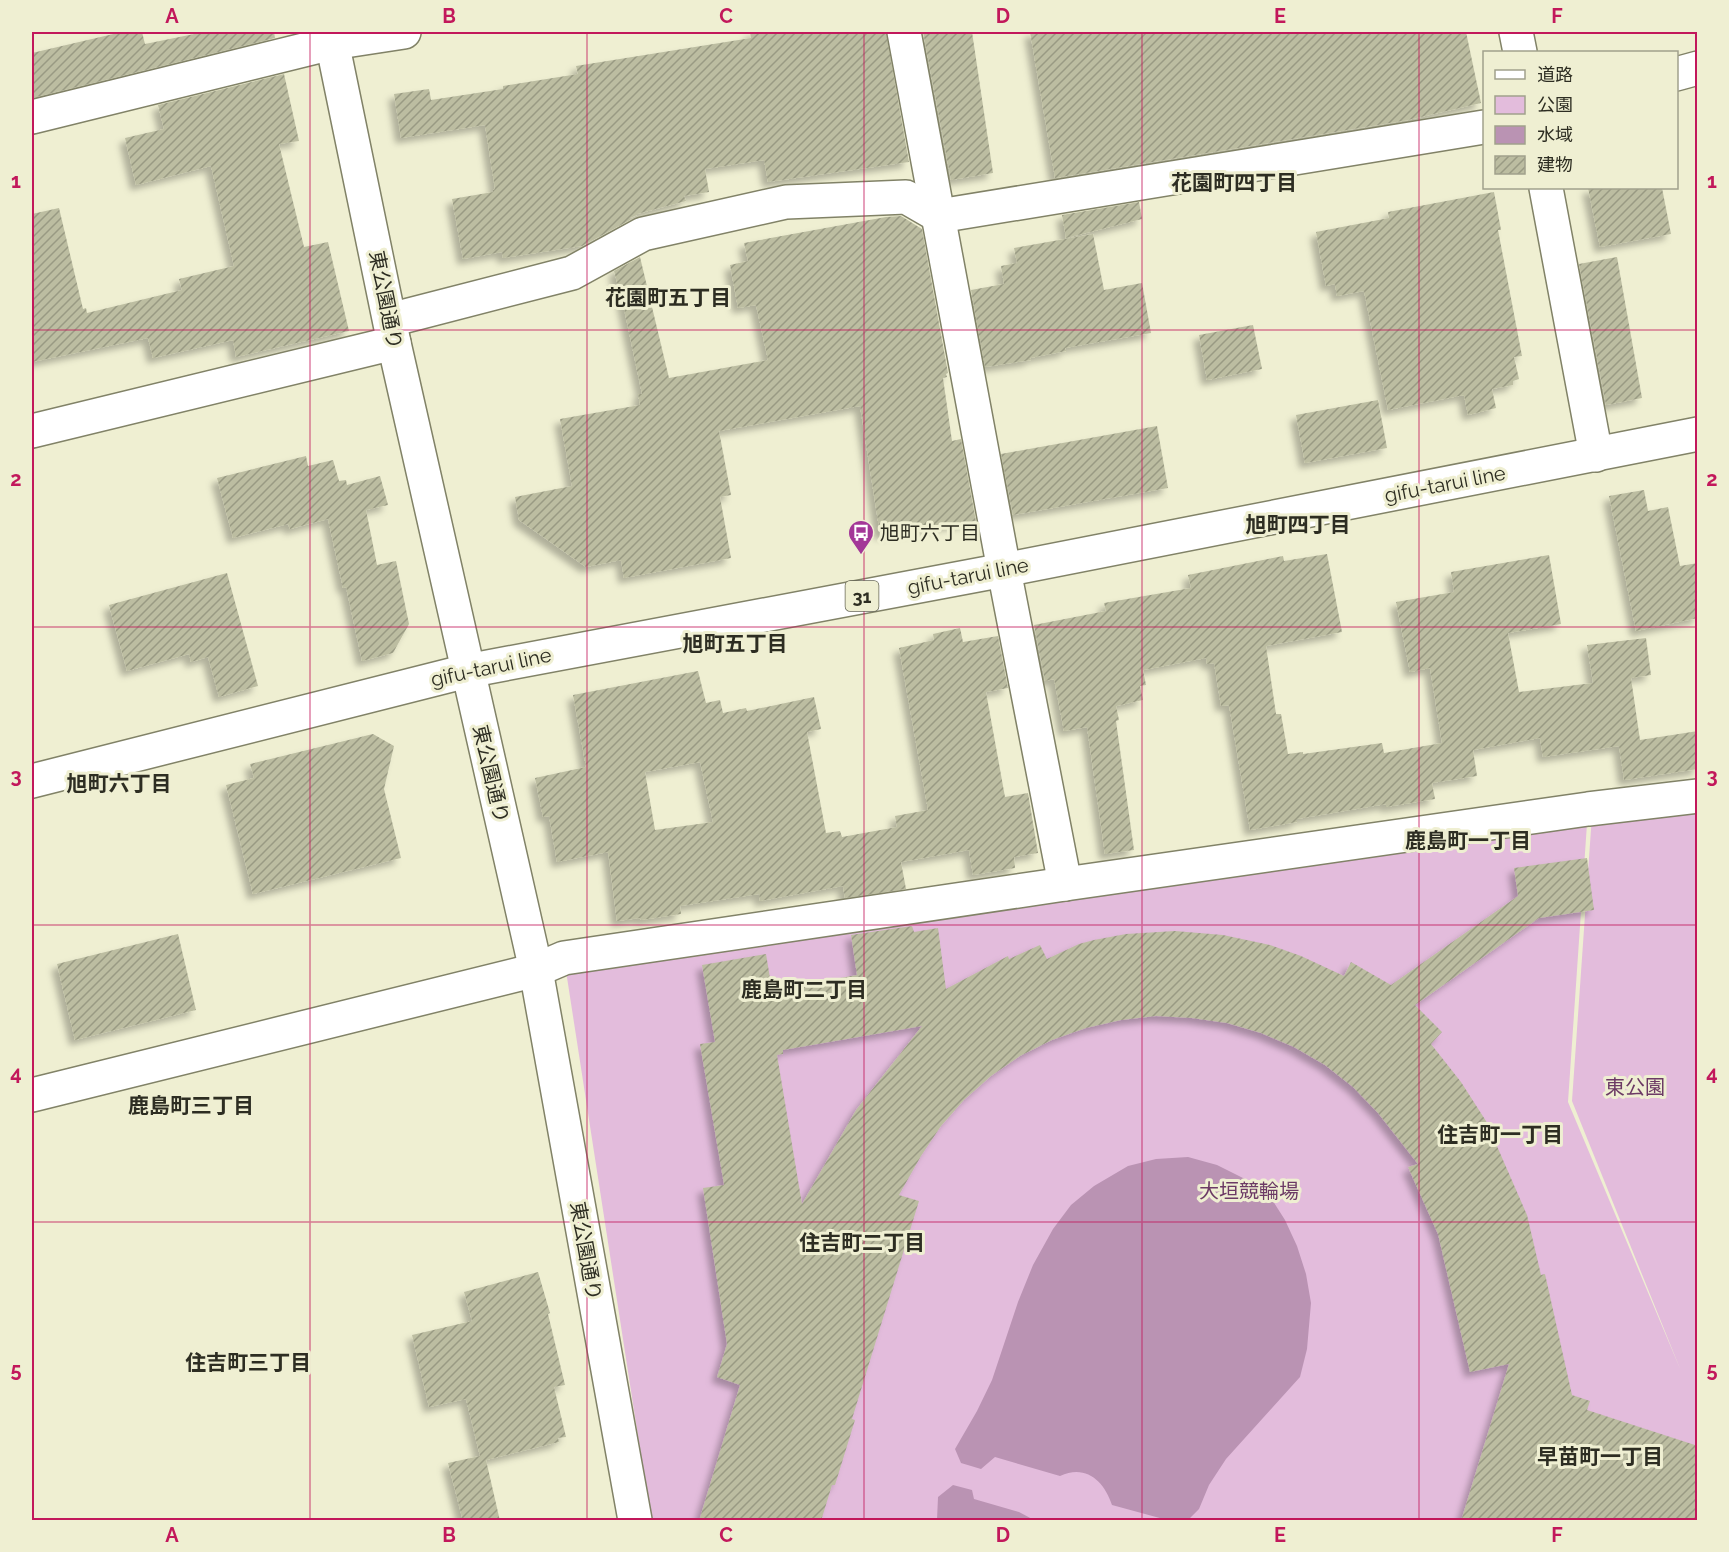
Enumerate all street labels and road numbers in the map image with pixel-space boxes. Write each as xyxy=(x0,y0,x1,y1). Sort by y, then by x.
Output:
street label: 東公園通り xyxy=(365,249,407,351)
street label: gifu-tarui line xyxy=(1382,460,1508,507)
street label: gifu-tarui line xyxy=(905,552,1031,599)
road number: 31 xyxy=(846,581,878,611)
street label: gifu-tarui line xyxy=(428,642,554,692)
street label: 東公園通り xyxy=(468,723,514,825)
street label: 東公園通り xyxy=(565,1200,607,1302)

